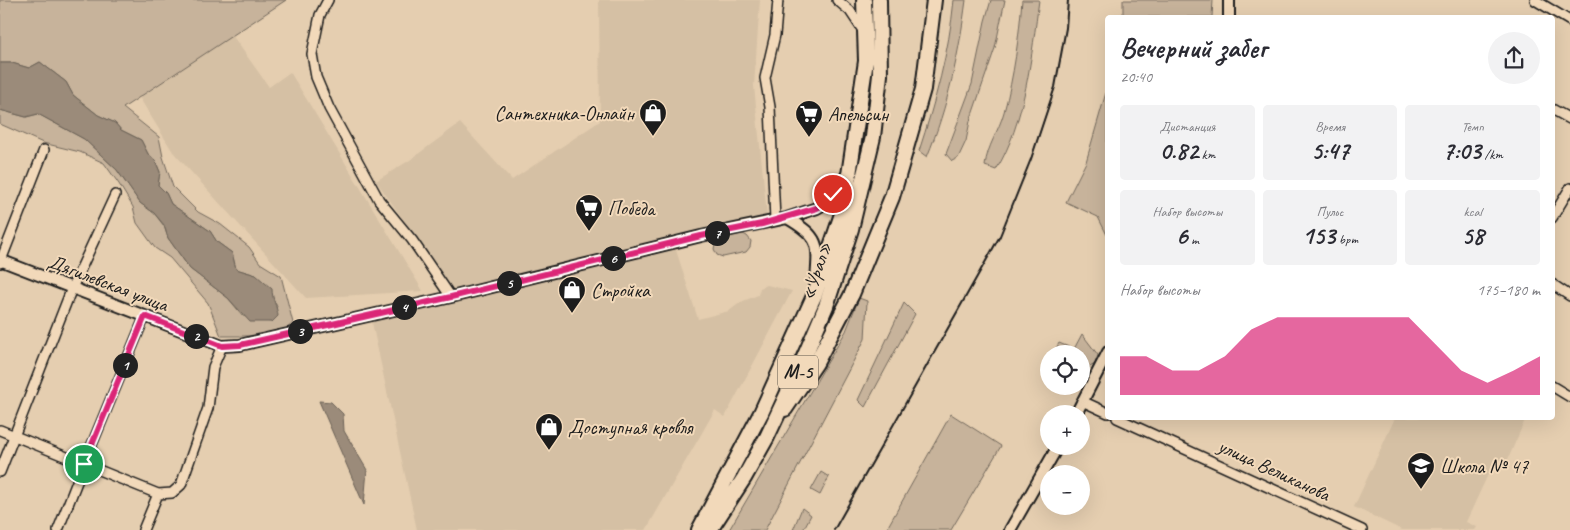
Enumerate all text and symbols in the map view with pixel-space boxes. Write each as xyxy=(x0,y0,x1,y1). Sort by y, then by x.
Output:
text: Вечерний забег xyxy=(1120,30,1267,65)
button: share xyxy=(1488,32,1540,84)
text: 20:40 xyxy=(1120,67,1152,87)
shop icon: Сантехника-Онлайн xyxy=(638,98,668,137)
supermarket icon: Апельсин xyxy=(794,99,824,138)
place label: Сантехника-Онлайн xyxy=(494,101,636,126)
place label: Апельсин xyxy=(828,102,890,127)
text: Дистанция xyxy=(1159,118,1215,135)
text: Время xyxy=(1315,118,1345,135)
text: Темп xyxy=(1461,118,1484,135)
text: 0.82 xyxy=(1159,135,1198,167)
text: 5:47 xyxy=(1311,135,1349,167)
text: 7:03 xyxy=(1443,135,1481,167)
text: km xyxy=(1198,146,1215,163)
text: /km xyxy=(1481,146,1503,163)
pin xyxy=(812,173,854,215)
icon: check xyxy=(819,180,847,208)
supermarket icon: Победа xyxy=(574,193,604,232)
place label: Победа xyxy=(608,196,656,221)
text: Набор высоты xyxy=(1153,203,1222,220)
text: Пульс xyxy=(1316,203,1344,220)
text: kcal xyxy=(1463,203,1482,220)
pin: 7 xyxy=(704,220,730,246)
text: 6 xyxy=(1176,220,1188,252)
text: 153 xyxy=(1302,220,1335,252)
text: 58 xyxy=(1462,220,1484,252)
text: 7 xyxy=(714,225,721,242)
text: m xyxy=(1188,231,1199,248)
text: bpm xyxy=(1335,231,1358,248)
street label: «Урал» xyxy=(794,239,838,303)
pin: 6 xyxy=(600,246,626,270)
street label: Дягилевская улица xyxy=(44,249,173,318)
text: 6 xyxy=(610,250,617,267)
pin: 5 xyxy=(496,270,522,296)
text: 5 xyxy=(506,275,513,292)
shop icon: Стройка xyxy=(557,275,587,314)
place label: Стройка xyxy=(591,278,651,303)
text: Набор высоты xyxy=(1120,280,1199,300)
text: 175–180 m xyxy=(1477,280,1540,300)
pin: 4 xyxy=(392,294,416,320)
text: 4 xyxy=(401,299,408,316)
pin: 3 xyxy=(288,318,312,344)
text: 3 xyxy=(297,323,304,340)
pin: 2 xyxy=(184,324,208,348)
text: 2 xyxy=(193,328,200,345)
map controls xyxy=(1040,345,1090,515)
button: locate xyxy=(1040,345,1090,395)
pin: 1 xyxy=(112,352,138,378)
road number: М-5 xyxy=(778,356,818,388)
text: 1 xyxy=(122,357,129,374)
button: + xyxy=(1040,405,1090,455)
shop icon: Доступная кровля xyxy=(534,412,564,451)
place label: Доступная кровля xyxy=(568,415,695,440)
street label: улица Великанова xyxy=(1213,433,1335,508)
pin xyxy=(63,443,105,485)
icon: arrive xyxy=(70,450,98,478)
school or university icon: Школа № 47 xyxy=(1406,451,1436,490)
place label: Школа № 47 xyxy=(1440,454,1529,479)
button: − xyxy=(1040,465,1090,515)

